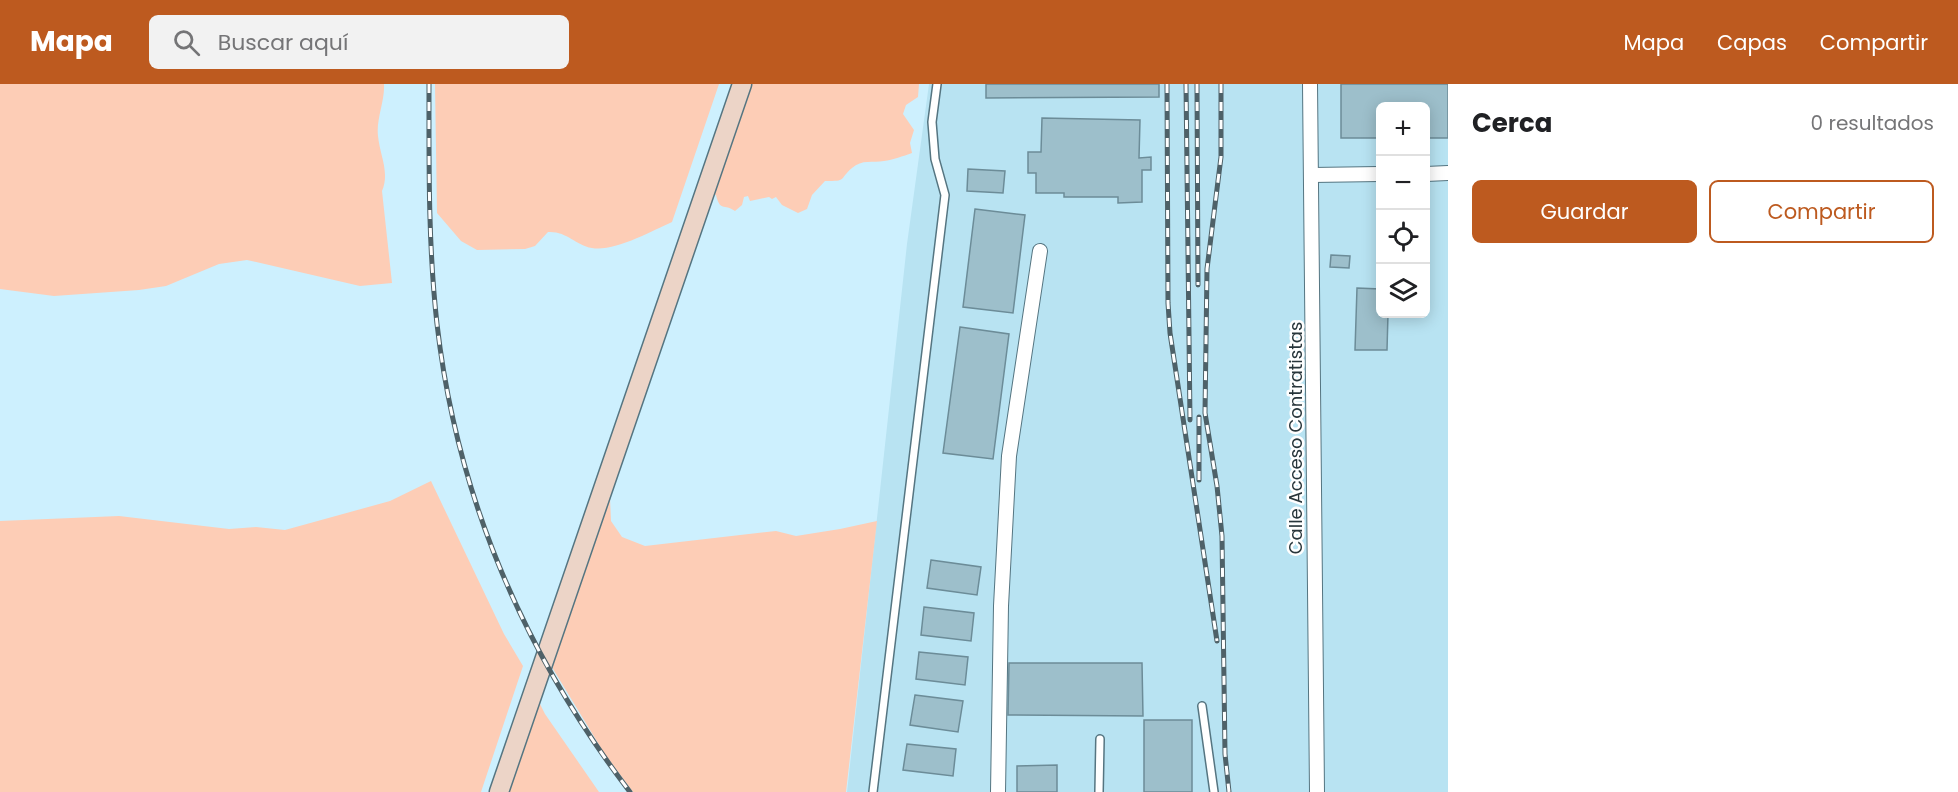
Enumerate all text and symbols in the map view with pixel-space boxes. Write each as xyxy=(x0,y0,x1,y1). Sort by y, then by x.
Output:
search box xyxy=(149,15,569,69)
text: Mapa xyxy=(30,22,113,61)
icon: search xyxy=(170,26,203,59)
text: Buscar aquí xyxy=(218,27,348,58)
text: Mapa xyxy=(1623,28,1684,57)
text: Capas xyxy=(1717,28,1787,57)
text: Compartir xyxy=(1820,28,1928,57)
map controls xyxy=(1376,102,1430,318)
button: + xyxy=(1376,102,1430,156)
text: Cerca xyxy=(1472,105,1552,141)
text: 0 resultados xyxy=(1811,109,1934,137)
button: − xyxy=(1376,156,1430,210)
button: Guardar xyxy=(1472,180,1697,243)
button: Compartir xyxy=(1709,180,1934,243)
button: locate xyxy=(1376,210,1430,264)
button: layers xyxy=(1376,264,1430,318)
street label: Calle Acceso Contratistas xyxy=(1283,322,1308,554)

